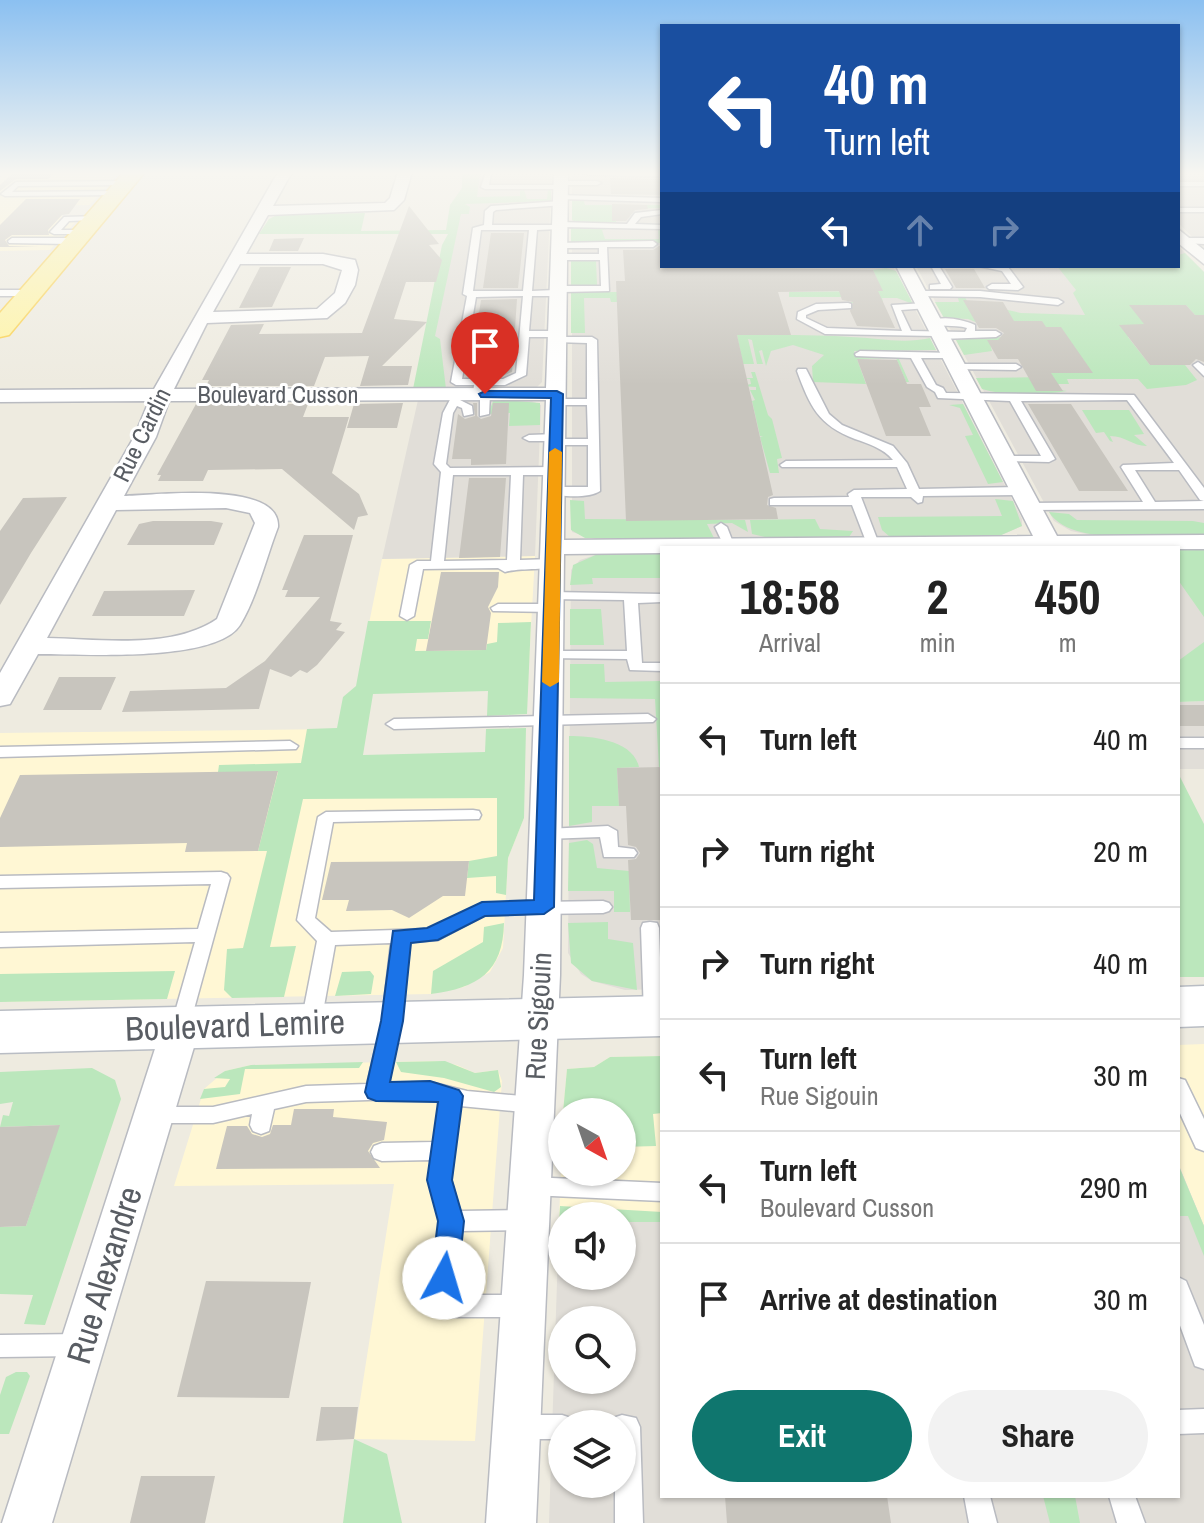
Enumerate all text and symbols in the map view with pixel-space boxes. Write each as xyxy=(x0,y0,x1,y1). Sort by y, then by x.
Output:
text: 40 m xyxy=(824,46,929,121)
icon: left xyxy=(692,56,796,160)
text: Turn left xyxy=(824,118,930,166)
icon: left xyxy=(814,208,858,252)
icon: ahead xyxy=(898,208,942,252)
icon: right xyxy=(982,208,1026,252)
pin xyxy=(451,312,519,394)
icon: arrive xyxy=(463,324,507,368)
street label: Boulevard Cusson xyxy=(198,378,358,410)
street label: Rue Cardin xyxy=(105,382,178,487)
text: 18:58 xyxy=(740,564,840,629)
text: 2 xyxy=(927,564,948,629)
text: 450 xyxy=(1035,564,1100,629)
text: Arrival xyxy=(759,625,821,660)
text: min xyxy=(920,625,955,660)
text: m xyxy=(1059,625,1077,660)
icon: left xyxy=(692,717,736,761)
text: Turn left xyxy=(760,719,857,759)
text: 40 m xyxy=(1093,719,1148,759)
icon: right xyxy=(692,829,736,873)
text: Turn right xyxy=(760,831,874,871)
text: 20 m xyxy=(1093,831,1148,871)
icon: right xyxy=(692,941,736,985)
text: Turn right xyxy=(760,943,874,983)
text: 40 m xyxy=(1093,943,1148,983)
street label: Rue Sigouin xyxy=(516,951,560,1081)
street label: Boulevard Lemire xyxy=(124,998,346,1052)
text: Turn left xyxy=(760,1038,857,1078)
icon: left xyxy=(692,1053,736,1097)
text: 30 m xyxy=(1093,1055,1148,1095)
text: Rue Sigouin xyxy=(760,1078,879,1113)
north arrow xyxy=(548,1098,636,1186)
map controls xyxy=(548,1098,636,1498)
text: Turn left xyxy=(760,1150,857,1190)
icon: left xyxy=(692,1165,736,1209)
text: 290 m xyxy=(1080,1167,1148,1207)
street label: Rue Alexandre xyxy=(55,1181,153,1369)
text: Boulevard Cusson xyxy=(760,1190,934,1225)
button: sound xyxy=(548,1202,636,1290)
position arrow xyxy=(402,1236,486,1320)
icon: arrive xyxy=(692,1277,736,1321)
text: Arrive at destination xyxy=(760,1279,998,1319)
text: 30 m xyxy=(1093,1279,1148,1319)
button: search xyxy=(548,1306,636,1394)
button: Exit xyxy=(692,1390,912,1482)
button: Share xyxy=(928,1390,1148,1482)
button: layers xyxy=(548,1410,636,1498)

